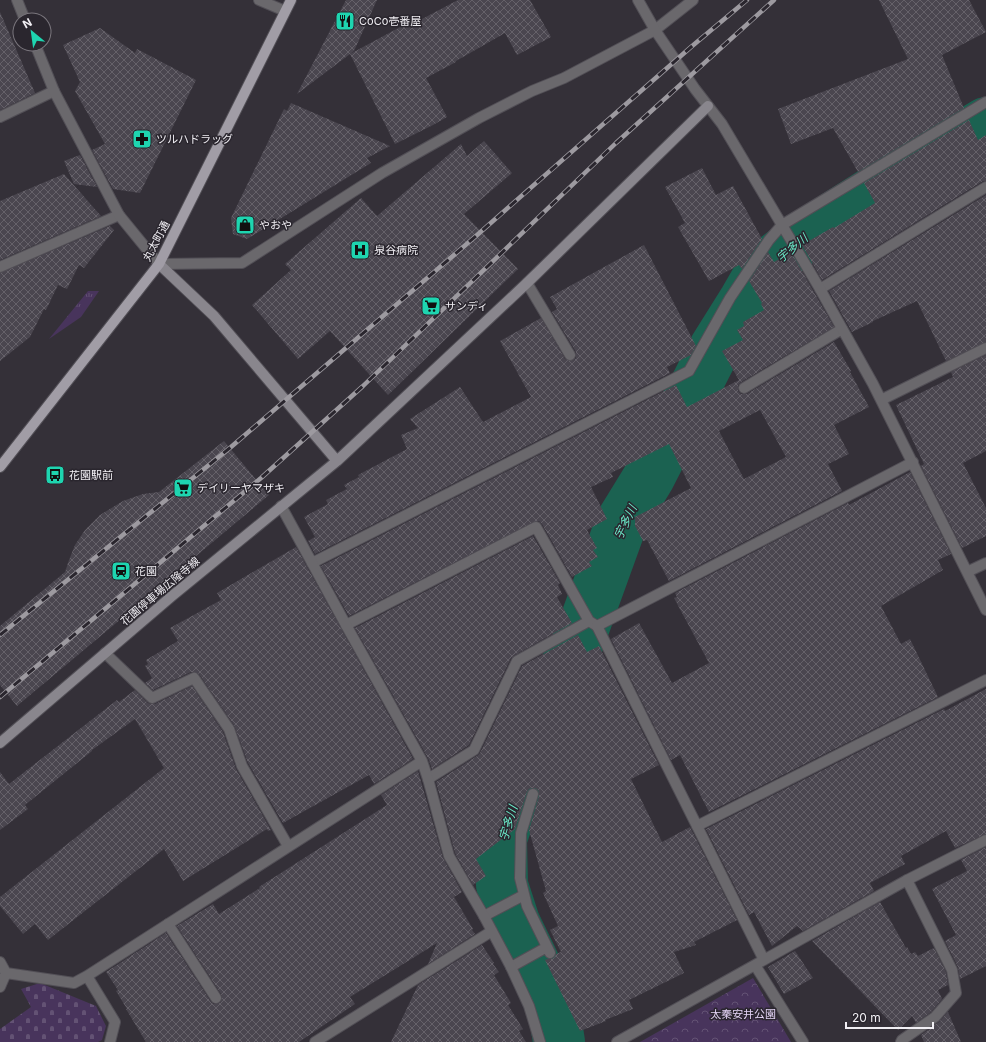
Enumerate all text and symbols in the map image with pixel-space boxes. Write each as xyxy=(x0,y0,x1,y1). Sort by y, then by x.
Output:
restaurant icon: CoCo壱番屋 xyxy=(334,10,356,32)
north arrow xyxy=(12,12,52,52)
place label: CoCo壱番屋 xyxy=(359,14,421,28)
text: N xyxy=(20,15,34,31)
pharmacy icon: ツルハドラッグ xyxy=(131,128,153,150)
place label: ツルハドラッグ xyxy=(156,132,233,146)
shop icon: やおや xyxy=(234,214,256,236)
street label: 丸太町通 xyxy=(139,218,173,264)
place label: やおや xyxy=(259,218,292,232)
water label: 宇多川 xyxy=(773,229,812,265)
hospital icon: 泉谷病院 xyxy=(349,239,371,261)
place label: 泉谷病院 xyxy=(374,243,418,257)
supermarket icon: サンディ xyxy=(420,295,442,317)
place label: サンディ xyxy=(445,299,488,313)
bus stop icon: 花園駅前 xyxy=(44,464,66,486)
place label: 花園駅前 xyxy=(69,468,113,482)
supermarket icon: デイリーヤマザキ xyxy=(172,477,194,499)
place label: デイリーヤマザキ xyxy=(197,481,285,495)
water label: 宇多川 xyxy=(610,501,641,541)
street label: 花園停車場広隆寺線 xyxy=(118,554,202,628)
station icon: 花園 xyxy=(110,560,132,582)
place label: 花園 xyxy=(135,564,157,578)
water label: 宇多川 xyxy=(496,802,521,842)
scale bar xyxy=(846,1004,933,1030)
park label: 太秦安井公園 xyxy=(710,1007,776,1021)
text: 20 m xyxy=(852,1010,881,1025)

